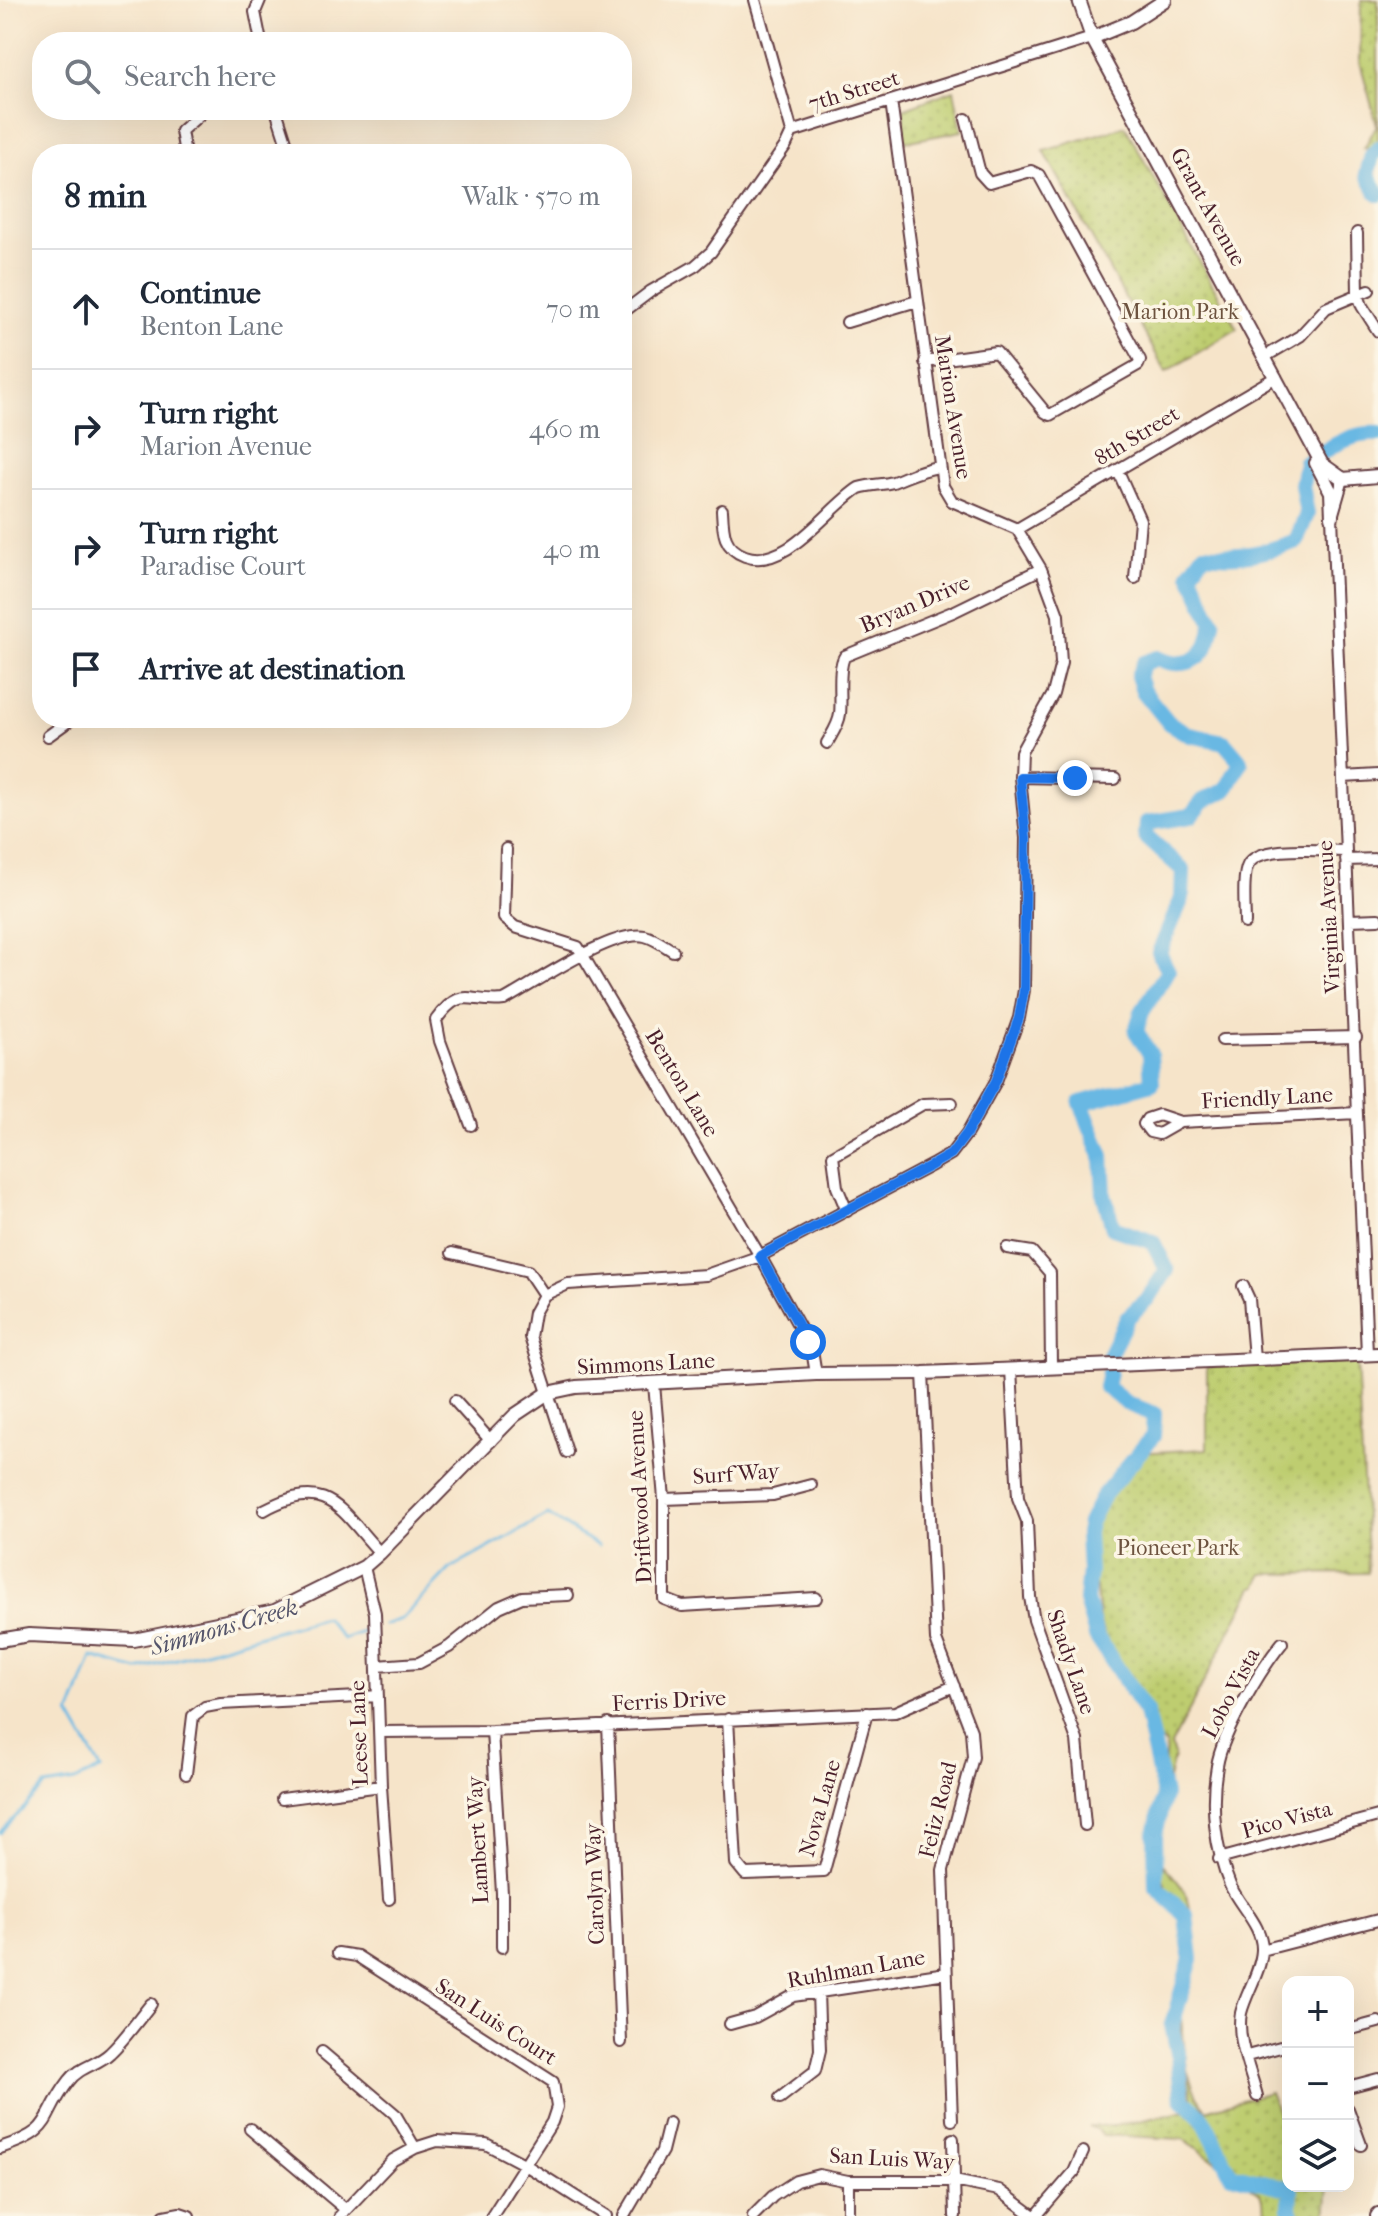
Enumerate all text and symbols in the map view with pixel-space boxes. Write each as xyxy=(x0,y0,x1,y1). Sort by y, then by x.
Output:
search box xyxy=(32,32,632,120)
icon: search xyxy=(60,54,104,98)
text: Search here xyxy=(124,59,276,94)
street label: 7th Street xyxy=(805,65,903,117)
street label: Grant Avenue xyxy=(1165,143,1251,271)
text: 8 min xyxy=(64,176,146,216)
text: Walk · 570 m xyxy=(462,181,600,212)
text: Continue xyxy=(140,276,261,311)
icon: ahead xyxy=(64,287,108,331)
text: 70 m xyxy=(546,294,600,325)
park label: Marion Park xyxy=(1121,299,1240,325)
text: Benton Lane xyxy=(140,311,283,342)
street label: Marion Avenue xyxy=(929,333,977,481)
text: Turn right xyxy=(140,396,278,431)
street label: 8th Street xyxy=(1090,401,1184,471)
icon: right xyxy=(64,407,108,451)
text: 460 m xyxy=(529,414,600,445)
text: Marion Avenue xyxy=(140,431,312,462)
text: Turn right xyxy=(140,516,278,551)
icon: right xyxy=(64,527,108,571)
text: 40 m xyxy=(543,534,600,565)
text: Paradise Court xyxy=(140,551,306,582)
street label: Bryan Drive xyxy=(856,569,974,639)
icon: arrive xyxy=(64,647,108,691)
text: Arrive at destination xyxy=(140,652,405,687)
route end xyxy=(1057,760,1093,796)
street label: Virginia Avenue xyxy=(1312,840,1346,995)
street label: Benton Lane xyxy=(640,1024,724,1142)
street label: Friendly Lane xyxy=(1200,1082,1334,1114)
route start xyxy=(790,1324,826,1360)
street label: Simmons Lane xyxy=(576,1347,716,1381)
street label: Driftwood Avenue xyxy=(622,1409,658,1584)
street label: Surf Way xyxy=(692,1458,781,1490)
park label: Pioneer Park xyxy=(1117,1535,1240,1561)
water label: Simmons Creek xyxy=(146,1593,301,1662)
street label: Shady Lane xyxy=(1041,1606,1101,1718)
street label: Lobo Vista xyxy=(1196,1643,1266,1743)
street label: Leese Lane xyxy=(344,1680,374,1786)
street label: Ferris Drive xyxy=(611,1685,727,1717)
street label: Nova Lane xyxy=(794,1756,846,1860)
street label: Feliz Road xyxy=(913,1758,963,1861)
street label: Lambert Way xyxy=(462,1774,494,1904)
street label: Pico Vista xyxy=(1239,1795,1336,1844)
street label: Carolyn Way xyxy=(580,1822,610,1945)
street label: Ruhlman Lane xyxy=(785,1944,927,1994)
street label: San Luis Court xyxy=(430,1973,562,2071)
map controls xyxy=(1282,1976,1354,2192)
button: + xyxy=(1282,1976,1354,2048)
button: − xyxy=(1282,2048,1354,2120)
button: layers xyxy=(1282,2120,1354,2192)
street label: San Luis Way xyxy=(829,2143,957,2175)

